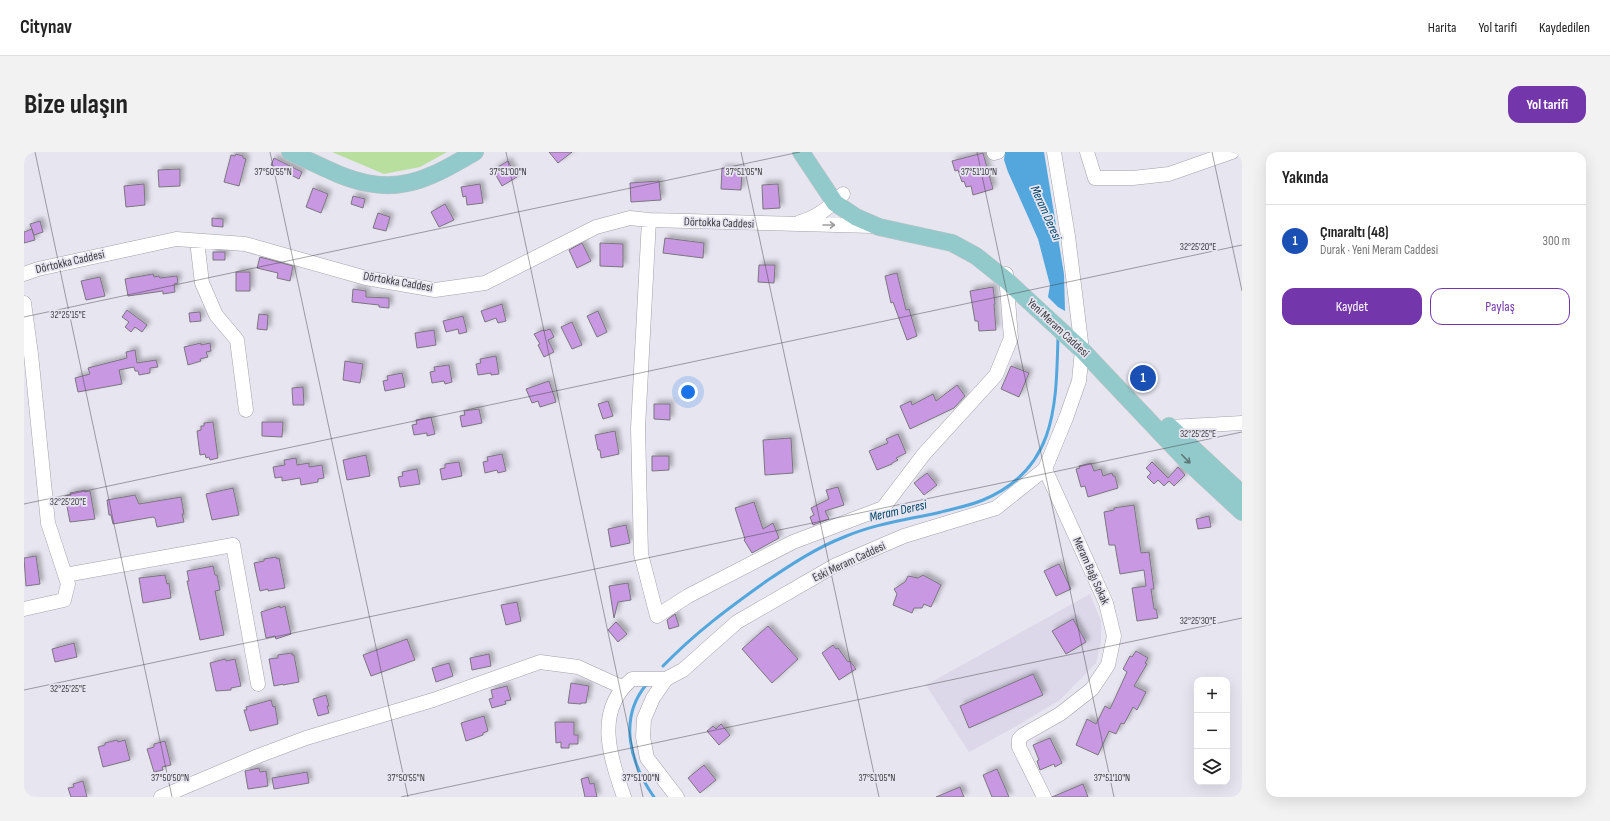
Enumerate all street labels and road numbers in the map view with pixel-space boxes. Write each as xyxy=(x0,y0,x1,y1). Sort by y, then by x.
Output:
street label: Dörtokka Caddesi xyxy=(684,214,754,232)
street label: Dörtokka Caddesi xyxy=(34,247,106,277)
street label: Dörtokka Caddesi xyxy=(362,269,434,295)
street label: Yeni Meram Caddesi xyxy=(1024,295,1092,361)
street label: Meram Bağı Sokak xyxy=(1069,535,1113,607)
street label: Eski Meram Caddesi xyxy=(810,539,888,585)

